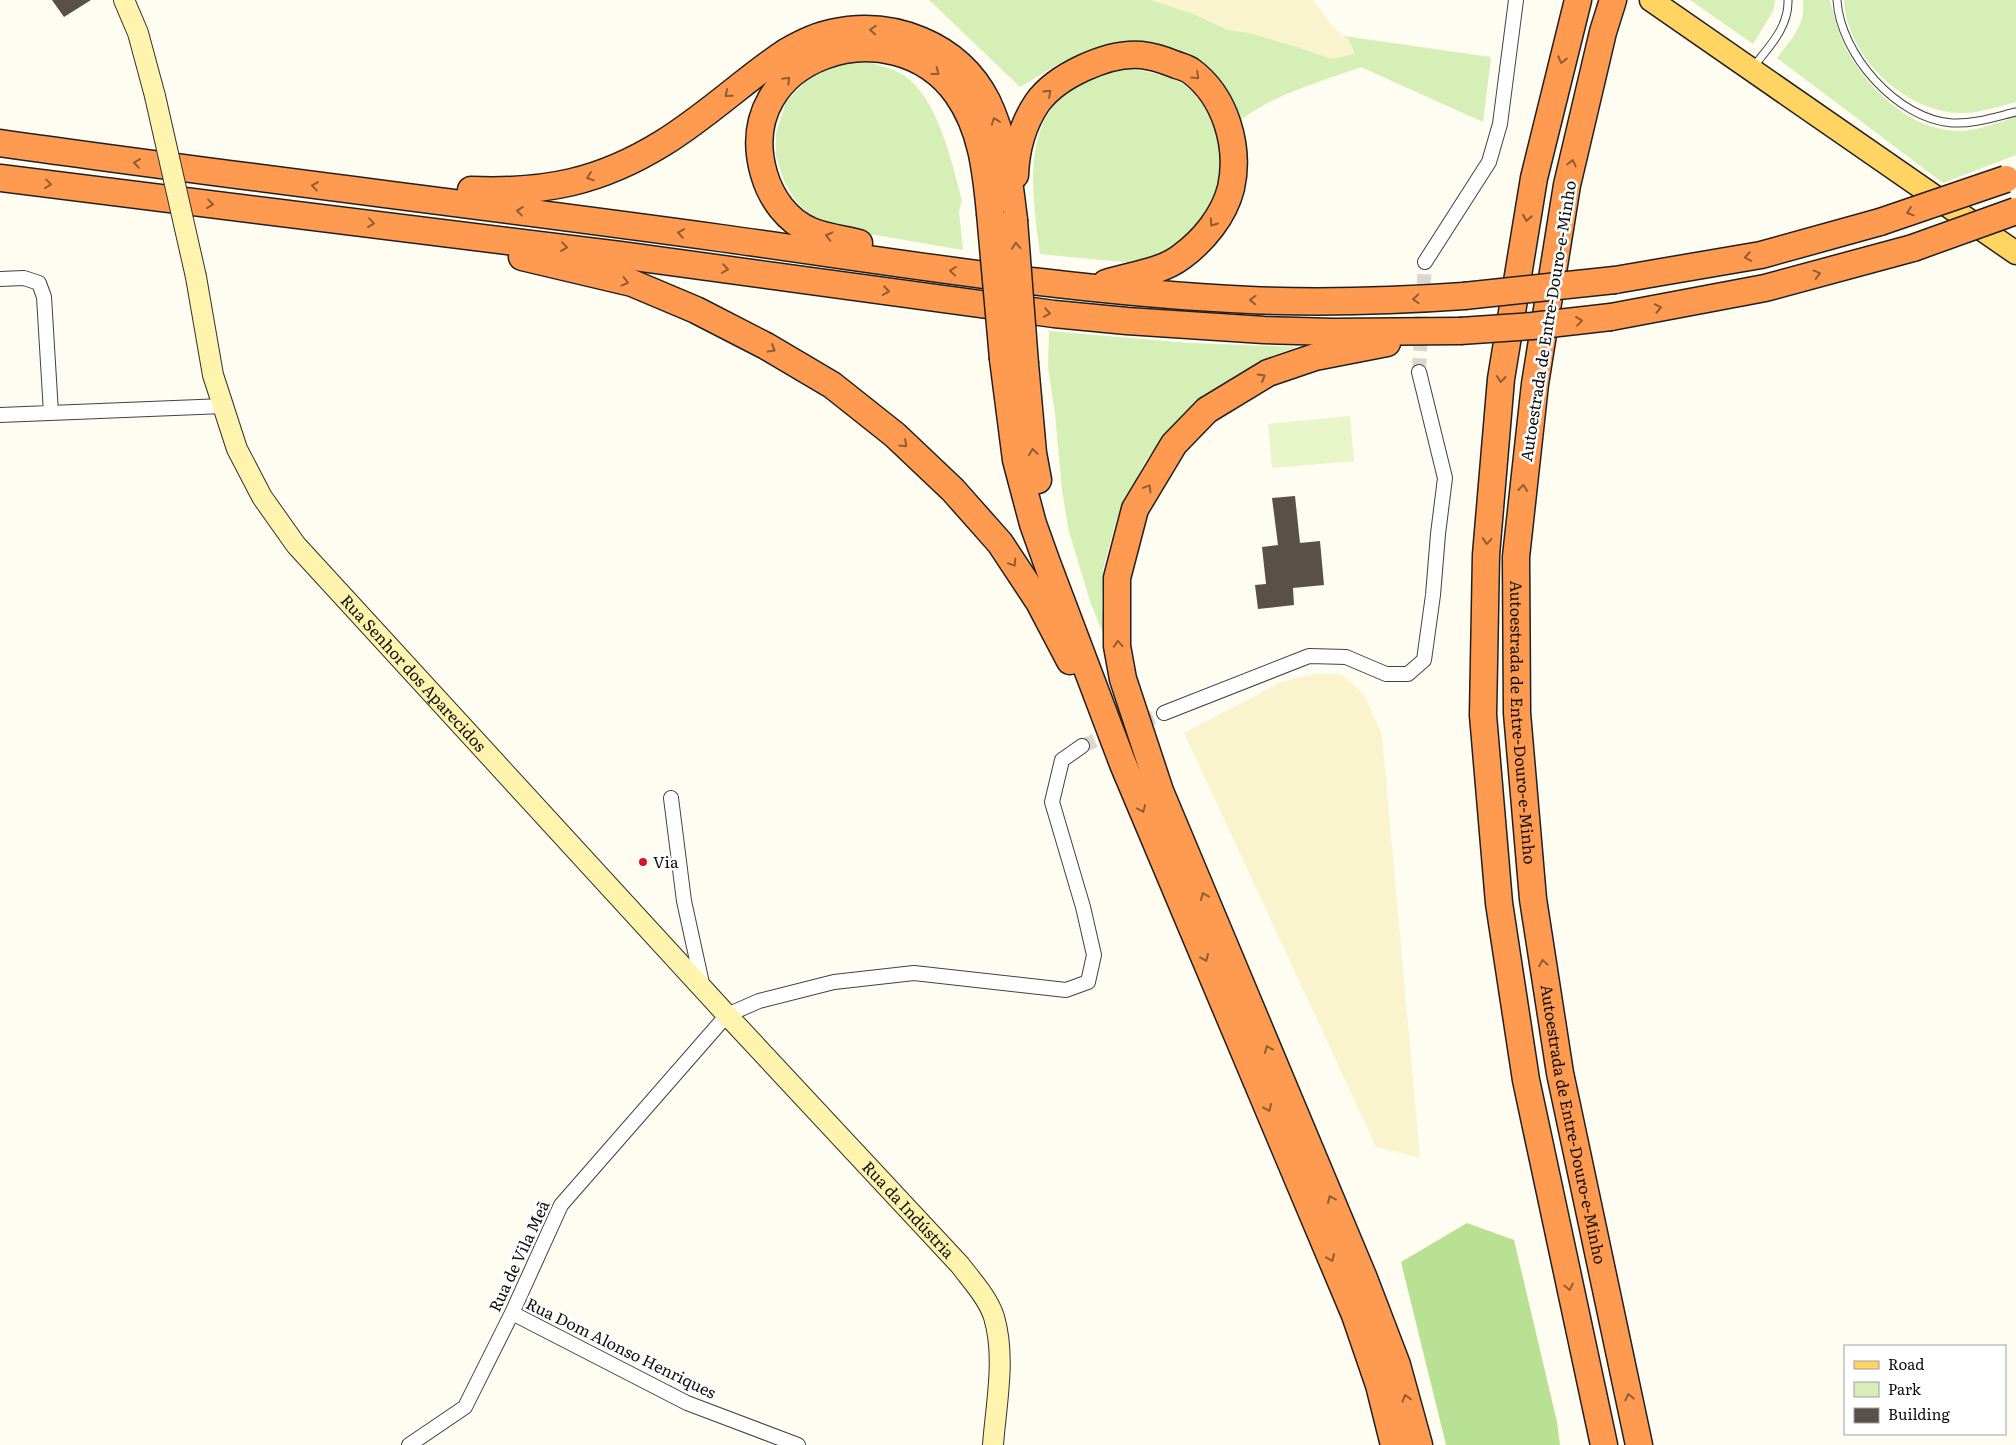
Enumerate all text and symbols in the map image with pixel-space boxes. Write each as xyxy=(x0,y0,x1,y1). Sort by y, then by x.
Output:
one-way arrow xyxy=(868,24,876,35)
one-way arrow xyxy=(1558,55,1568,63)
one-way arrow xyxy=(930,66,940,75)
one-way arrow xyxy=(1190,70,1199,79)
one-way arrow xyxy=(781,76,790,85)
one-way arrow xyxy=(725,88,734,97)
one-way arrow xyxy=(1043,90,1052,99)
one-way arrow xyxy=(991,117,1001,125)
one-way arrow xyxy=(133,158,141,168)
one-way arrow xyxy=(1566,159,1577,168)
one-way arrow xyxy=(586,171,595,181)
one-way arrow xyxy=(45,178,53,189)
street label: Autoestrada de Entre-Douro-e-Minho xyxy=(1513,179,1581,463)
one-way arrow xyxy=(311,181,319,192)
one-way arrow xyxy=(206,198,214,209)
one-way arrow xyxy=(1906,206,1915,216)
one-way arrow xyxy=(516,207,524,217)
one-way arrow xyxy=(1522,215,1533,223)
one-way arrow xyxy=(367,217,375,228)
one-way arrow xyxy=(1210,218,1219,227)
one-way arrow xyxy=(677,228,685,239)
one-way arrow xyxy=(825,231,833,242)
one-way arrow xyxy=(1010,241,1021,249)
one-way arrow xyxy=(560,242,568,252)
one-way arrow xyxy=(1744,252,1753,262)
one-way arrow xyxy=(721,263,729,274)
one-way arrow xyxy=(949,266,957,277)
one-way arrow xyxy=(1813,269,1822,280)
one-way arrow xyxy=(620,276,628,286)
one-way arrow xyxy=(882,285,890,296)
one-way arrow xyxy=(1411,294,1419,305)
one-way arrow xyxy=(1249,295,1257,305)
one-way arrow xyxy=(1654,303,1663,314)
one-way arrow xyxy=(1043,308,1051,318)
one-way arrow xyxy=(1575,316,1583,327)
one-way arrow xyxy=(767,343,776,353)
one-way arrow xyxy=(1257,373,1266,383)
one-way arrow xyxy=(1496,375,1507,383)
one-way arrow xyxy=(898,438,907,447)
one-way arrow xyxy=(1028,448,1039,456)
one-way arrow xyxy=(1517,483,1528,491)
one-way arrow xyxy=(1142,484,1152,493)
one-way arrow xyxy=(1482,537,1493,545)
one-way arrow xyxy=(1007,558,1016,567)
street label: Autoestrada de Entre-Douro-e-Minho xyxy=(1505,580,1543,865)
street label: Rua Senhor dos Aparecidos xyxy=(336,588,493,756)
one-way arrow xyxy=(1112,640,1123,648)
one-way arrow xyxy=(1137,804,1147,812)
place label: Via xyxy=(653,849,679,873)
marker: Via xyxy=(637,856,649,868)
one-way arrow xyxy=(1200,892,1210,901)
one-way arrow xyxy=(1199,953,1210,962)
one-way arrow xyxy=(1538,959,1548,968)
street label: Autoestrada de Entre-Douro-e-Minho xyxy=(1535,983,1613,1266)
one-way arrow xyxy=(1264,1045,1274,1054)
one-way arrow xyxy=(1262,1103,1272,1112)
street label: Rua da Indústria xyxy=(857,1155,961,1264)
street label: Rua de Vila Meã xyxy=(482,1195,555,1315)
one-way arrow xyxy=(1327,1195,1337,1204)
one-way arrow xyxy=(1324,1253,1335,1262)
one-way arrow xyxy=(1564,1283,1574,1291)
street label: Rua Dom Alonso Henriques xyxy=(522,1290,721,1404)
legend xyxy=(1844,1345,2006,1435)
text: Road xyxy=(1888,1352,1924,1375)
text: Park xyxy=(1888,1377,1922,1400)
one-way arrow xyxy=(1401,1393,1412,1402)
one-way arrow xyxy=(1624,1393,1635,1402)
text: Building xyxy=(1888,1402,1950,1425)

